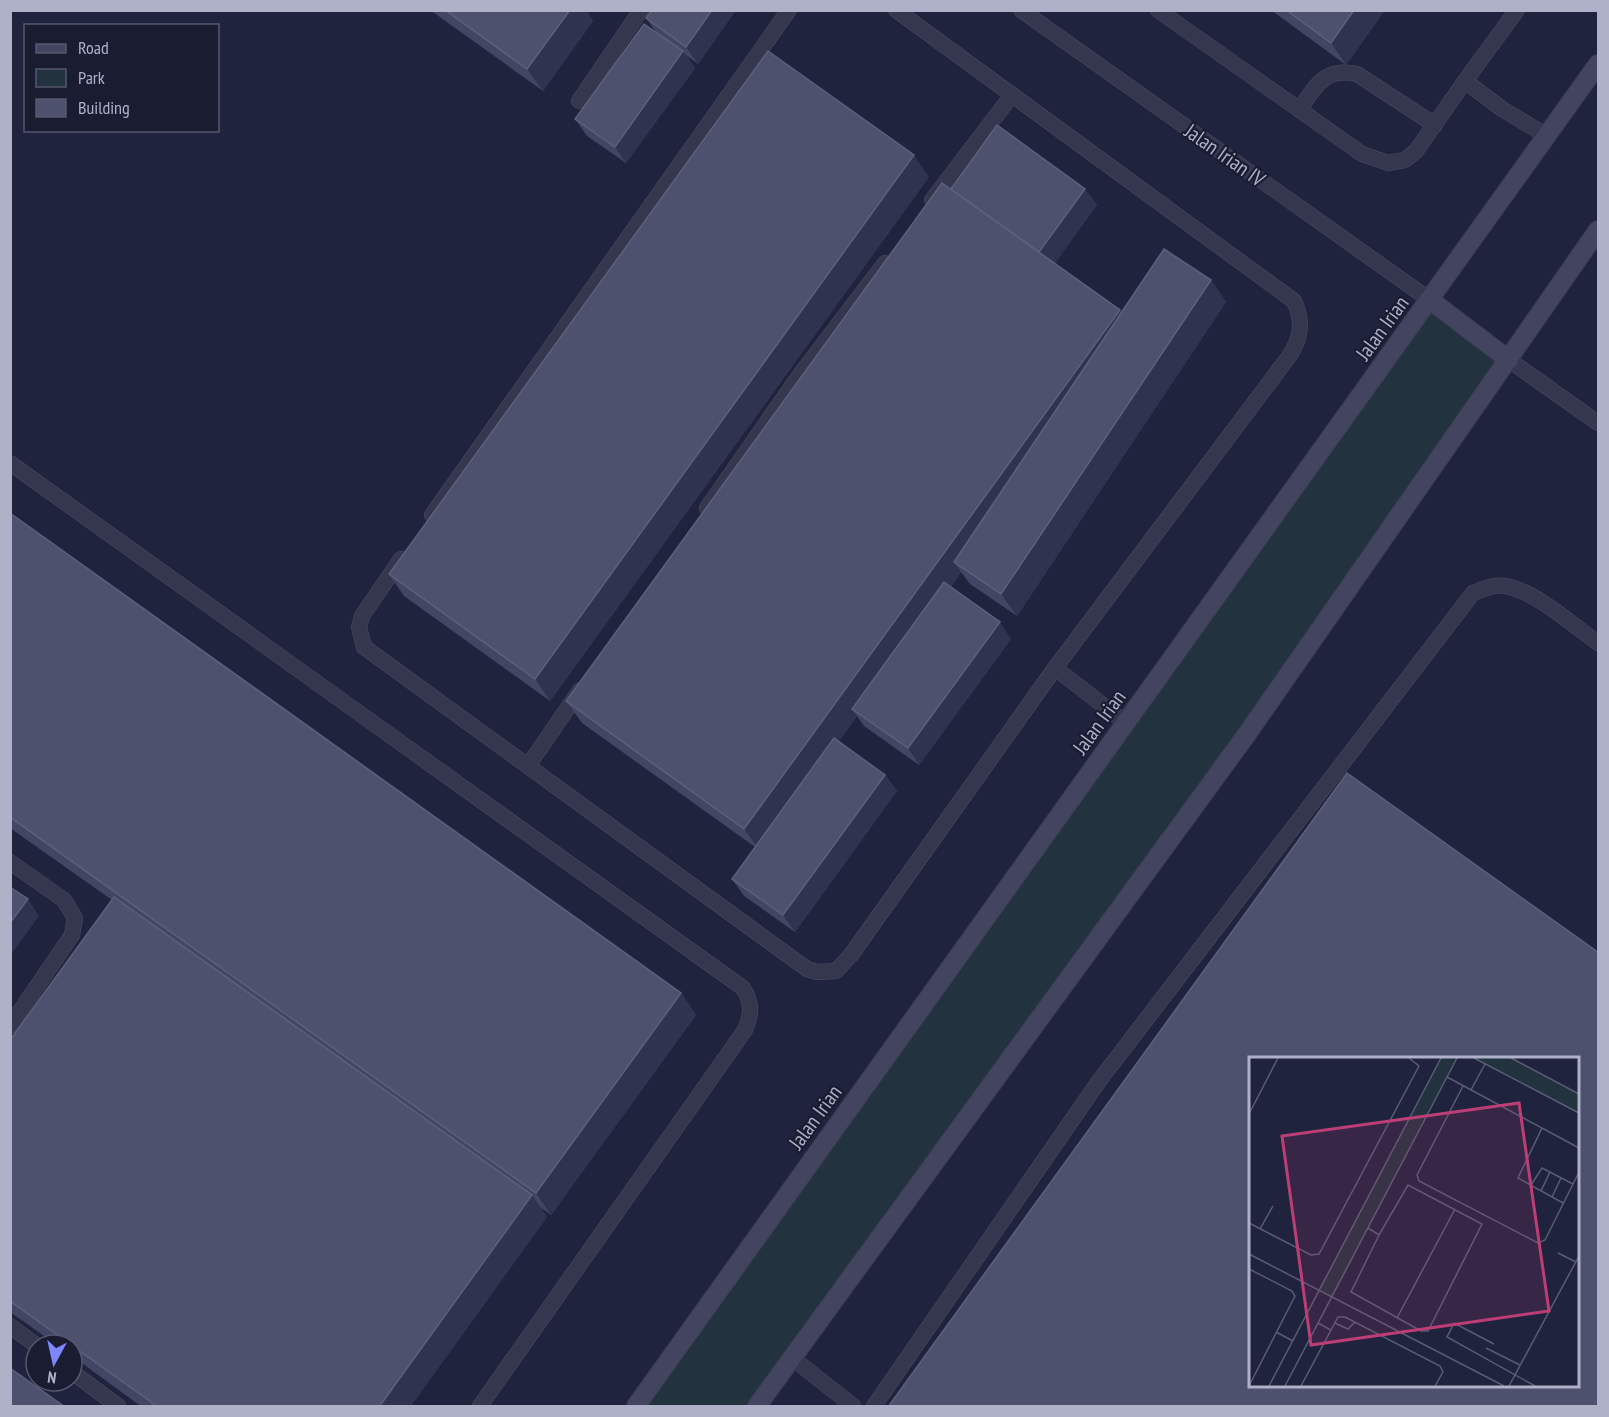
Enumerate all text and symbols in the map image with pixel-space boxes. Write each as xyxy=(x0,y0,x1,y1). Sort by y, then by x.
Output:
legend xyxy=(24,24,219,132)
text: Road xyxy=(78,36,109,59)
text: Park xyxy=(78,66,105,89)
text: Building xyxy=(78,96,130,119)
street label: Jalan Irian IV xyxy=(1179,117,1271,193)
street label: Jalan Irian xyxy=(1349,290,1414,366)
street label: Jalan Irian xyxy=(1066,684,1131,760)
inset map xyxy=(1249,1057,1579,1387)
street label: Jalan Irian xyxy=(782,1079,847,1155)
north arrow xyxy=(24,1333,84,1393)
text: N xyxy=(46,1367,58,1388)

